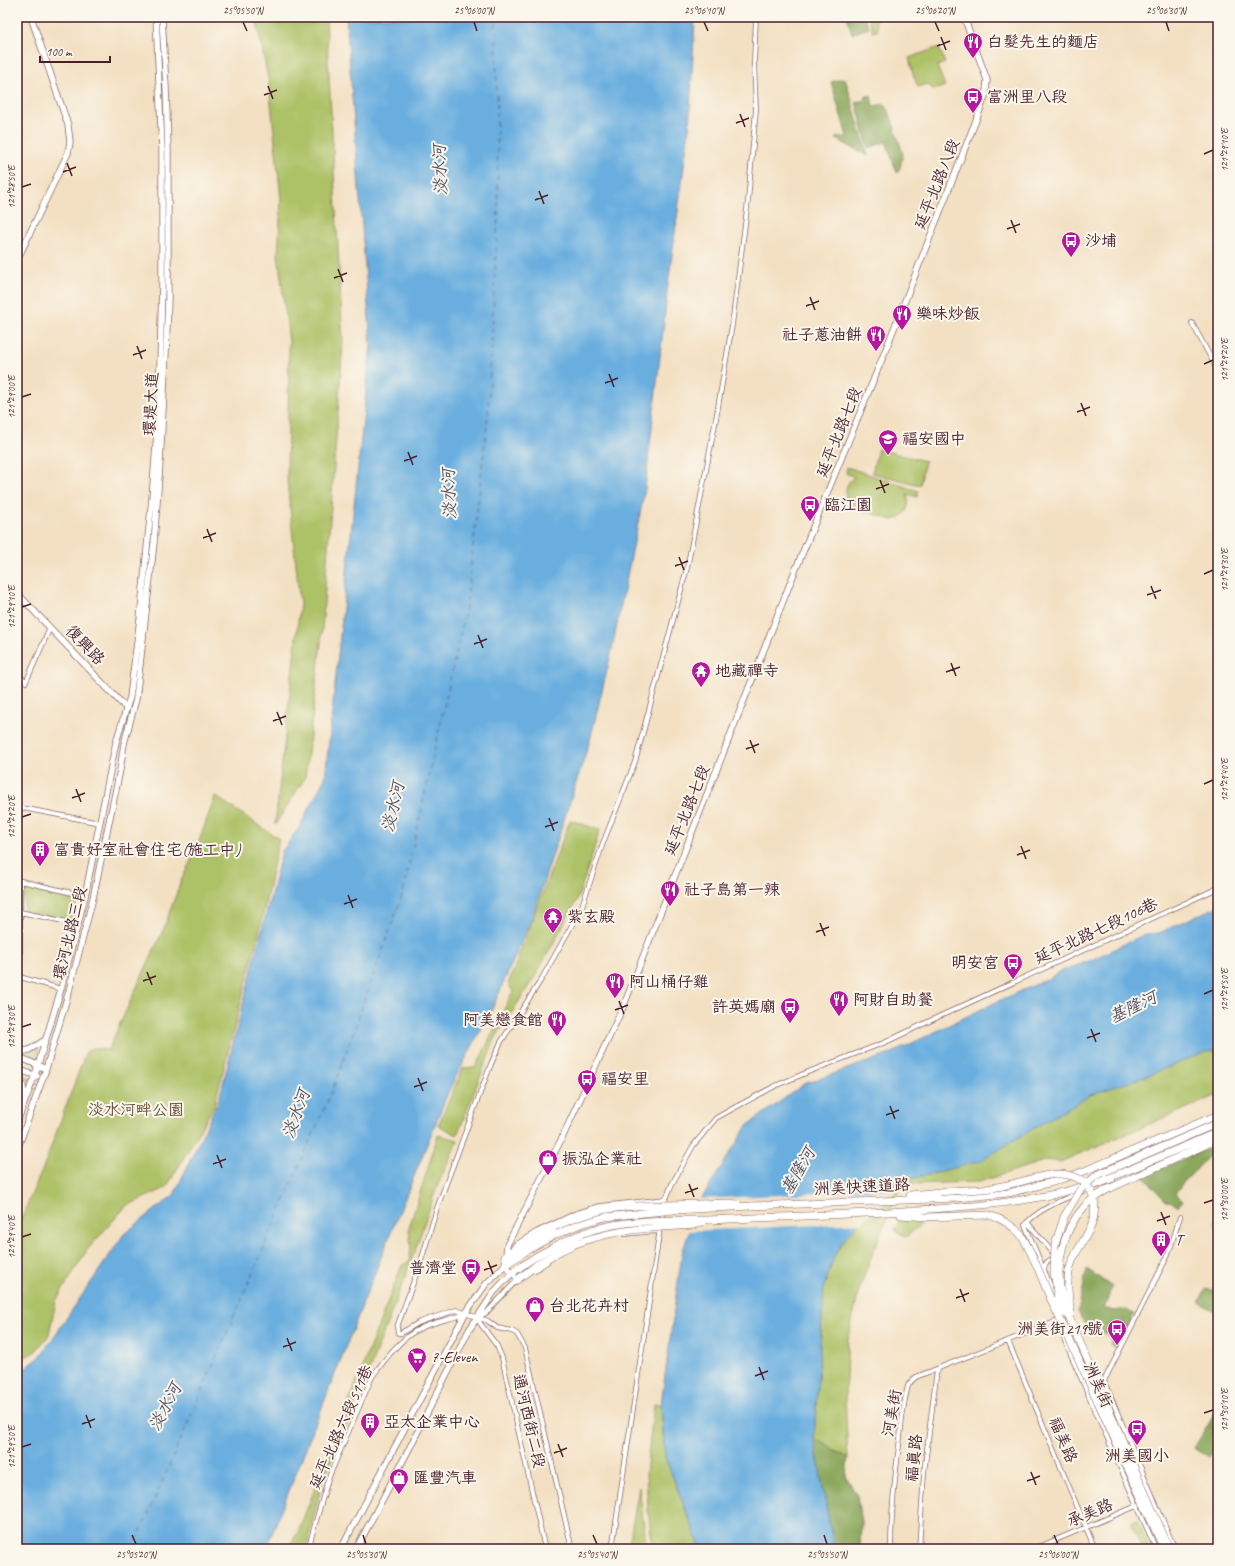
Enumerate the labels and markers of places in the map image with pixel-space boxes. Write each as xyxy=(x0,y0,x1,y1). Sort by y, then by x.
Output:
restaurant icon: 白髮先生的麵店 xyxy=(962,31,984,59)
place label: 白髮先生的麵店 xyxy=(987,32,1099,52)
bus stop icon: 富洲里八段 xyxy=(962,86,984,114)
place label: 富洲里八段 xyxy=(987,87,1067,107)
bus stop icon: 沙埔 xyxy=(1060,230,1082,258)
place label: 沙埔 xyxy=(1085,231,1117,251)
restaurant icon: 樂味炒飯 xyxy=(891,303,913,331)
place label: 樂味炒飯 xyxy=(916,304,980,324)
restaurant icon: 社子蔥油餅 xyxy=(865,324,887,352)
place label: 社子蔥油餅 xyxy=(782,325,862,345)
school or university icon: 福安國中 xyxy=(877,428,899,456)
place label: 福安國中 xyxy=(902,429,966,449)
bus stop icon: 臨江園 xyxy=(799,494,821,522)
place label: 臨江園 xyxy=(824,495,872,515)
temple icon: 地藏禪寺 xyxy=(690,660,712,688)
place label: 地藏禪寺 xyxy=(715,661,779,681)
building icon: 富貴好室社會住宅(施工中) xyxy=(29,839,51,867)
place label: 富貴好室社會住宅(施工中) xyxy=(54,840,241,860)
restaurant icon: 社子島第一辣 xyxy=(659,879,681,907)
place label: 社子島第一辣 xyxy=(684,880,780,900)
temple icon: 紫玄殿 xyxy=(542,906,564,934)
place label: 紫玄殿 xyxy=(567,907,615,927)
bus stop icon: 明安宮 xyxy=(1002,952,1024,980)
place label: 明安宮 xyxy=(951,953,999,973)
restaurant icon: 阿山桶仔雞 xyxy=(604,971,626,999)
place label: 阿山桶仔雞 xyxy=(629,972,709,992)
restaurant icon: 阿財自助餐 xyxy=(828,989,850,1017)
place label: 阿財自助餐 xyxy=(853,990,933,1010)
bus stop icon: 許英媽廟 xyxy=(779,996,801,1024)
place label: 許英媽廟 xyxy=(712,997,776,1017)
restaurant icon: 阿美戀食館 xyxy=(546,1009,568,1037)
place label: 阿美戀食館 xyxy=(463,1010,543,1030)
bus stop icon: 福安里 xyxy=(576,1068,598,1096)
place label: 福安里 xyxy=(601,1069,649,1089)
shop icon: 振泓企業社 xyxy=(537,1148,559,1176)
place label: 振泓企業社 xyxy=(562,1149,642,1169)
building icon: T xyxy=(1150,1229,1172,1257)
place label: T xyxy=(1175,1230,1186,1250)
bus stop icon: 普濟堂 xyxy=(460,1257,482,1285)
place label: 普濟堂 xyxy=(409,1258,457,1278)
shop icon: 台北花卉村 xyxy=(524,1295,546,1323)
place label: 台北花卉村 xyxy=(549,1296,629,1316)
bus stop icon: 洲美街219號 xyxy=(1106,1318,1128,1346)
place label: 洲美街219號 xyxy=(1017,1319,1103,1339)
supermarket icon: 7-Eleven xyxy=(406,1346,428,1374)
place label: 7-Eleven xyxy=(431,1347,478,1367)
building icon: 亞太企業中心 xyxy=(359,1411,381,1439)
place label: 亞太企業中心 xyxy=(384,1412,480,1432)
bus stop icon: 洲美國小 xyxy=(1126,1418,1148,1446)
place label: 洲美國小 xyxy=(1105,1446,1169,1466)
shop icon: 匯豐汽車 xyxy=(388,1467,410,1495)
place label: 匯豐汽車 xyxy=(413,1468,477,1488)

